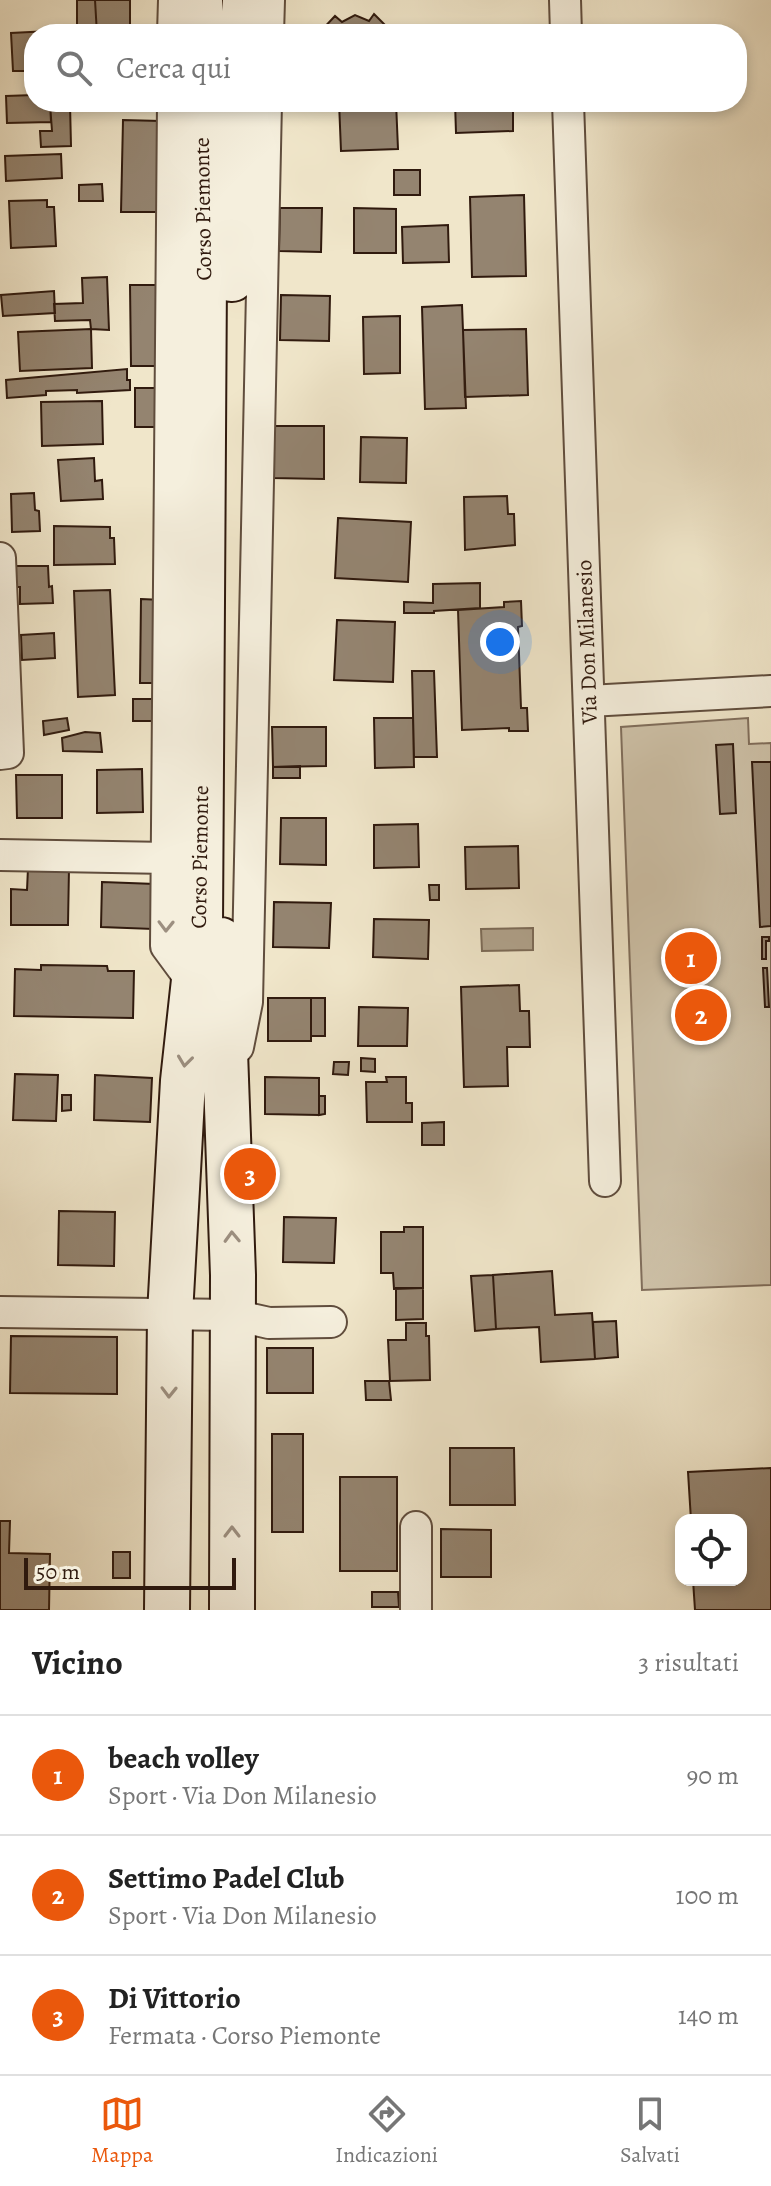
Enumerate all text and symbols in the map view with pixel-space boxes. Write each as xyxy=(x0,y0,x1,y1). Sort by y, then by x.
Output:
search box xyxy=(24,24,747,112)
icon: search xyxy=(52,46,96,90)
text: Cerca qui xyxy=(116,48,231,88)
street label: Corso Piemonte xyxy=(187,137,219,281)
street label: Via Don Milanesio xyxy=(569,559,605,726)
your location xyxy=(480,622,520,662)
street label: Corso Piemonte xyxy=(184,785,216,929)
one-way arrow xyxy=(158,920,175,933)
pin: 1 xyxy=(665,928,717,988)
pin: 2 xyxy=(675,985,727,1045)
one-way arrow xyxy=(176,1055,193,1068)
pin: 3 xyxy=(224,1144,276,1204)
one-way arrow xyxy=(223,1230,240,1243)
one-way arrow xyxy=(160,1386,178,1399)
map controls xyxy=(675,1514,747,1586)
button: locate xyxy=(675,1514,747,1586)
one-way arrow xyxy=(223,1525,241,1538)
scale bar xyxy=(24,1554,236,1590)
text: 50 m xyxy=(36,1557,80,1587)
text: Vicino xyxy=(32,1639,123,1686)
text: 3 risultati xyxy=(638,1645,739,1680)
text: beach volley xyxy=(108,1738,259,1778)
text: 1 xyxy=(53,1758,63,1793)
text: 90 m xyxy=(687,1758,739,1793)
text: Sport · Via Don Milanesio xyxy=(108,1778,377,1813)
text: Settimo Padel Club xyxy=(108,1858,344,1898)
text: 2 xyxy=(52,1878,64,1913)
text: 100 m xyxy=(676,1878,739,1913)
text: Sport · Via Don Milanesio xyxy=(108,1898,377,1933)
text: Di Vittorio xyxy=(108,1978,241,2018)
text: 3 xyxy=(52,1998,64,2033)
text: 140 m xyxy=(678,1998,739,2033)
text: Fermata · Corso Piemonte xyxy=(108,2018,381,2053)
tab: Mappa xyxy=(91,2092,153,2170)
tab: Indicazioni xyxy=(335,2092,438,2170)
tab: Salvati xyxy=(620,2092,680,2170)

